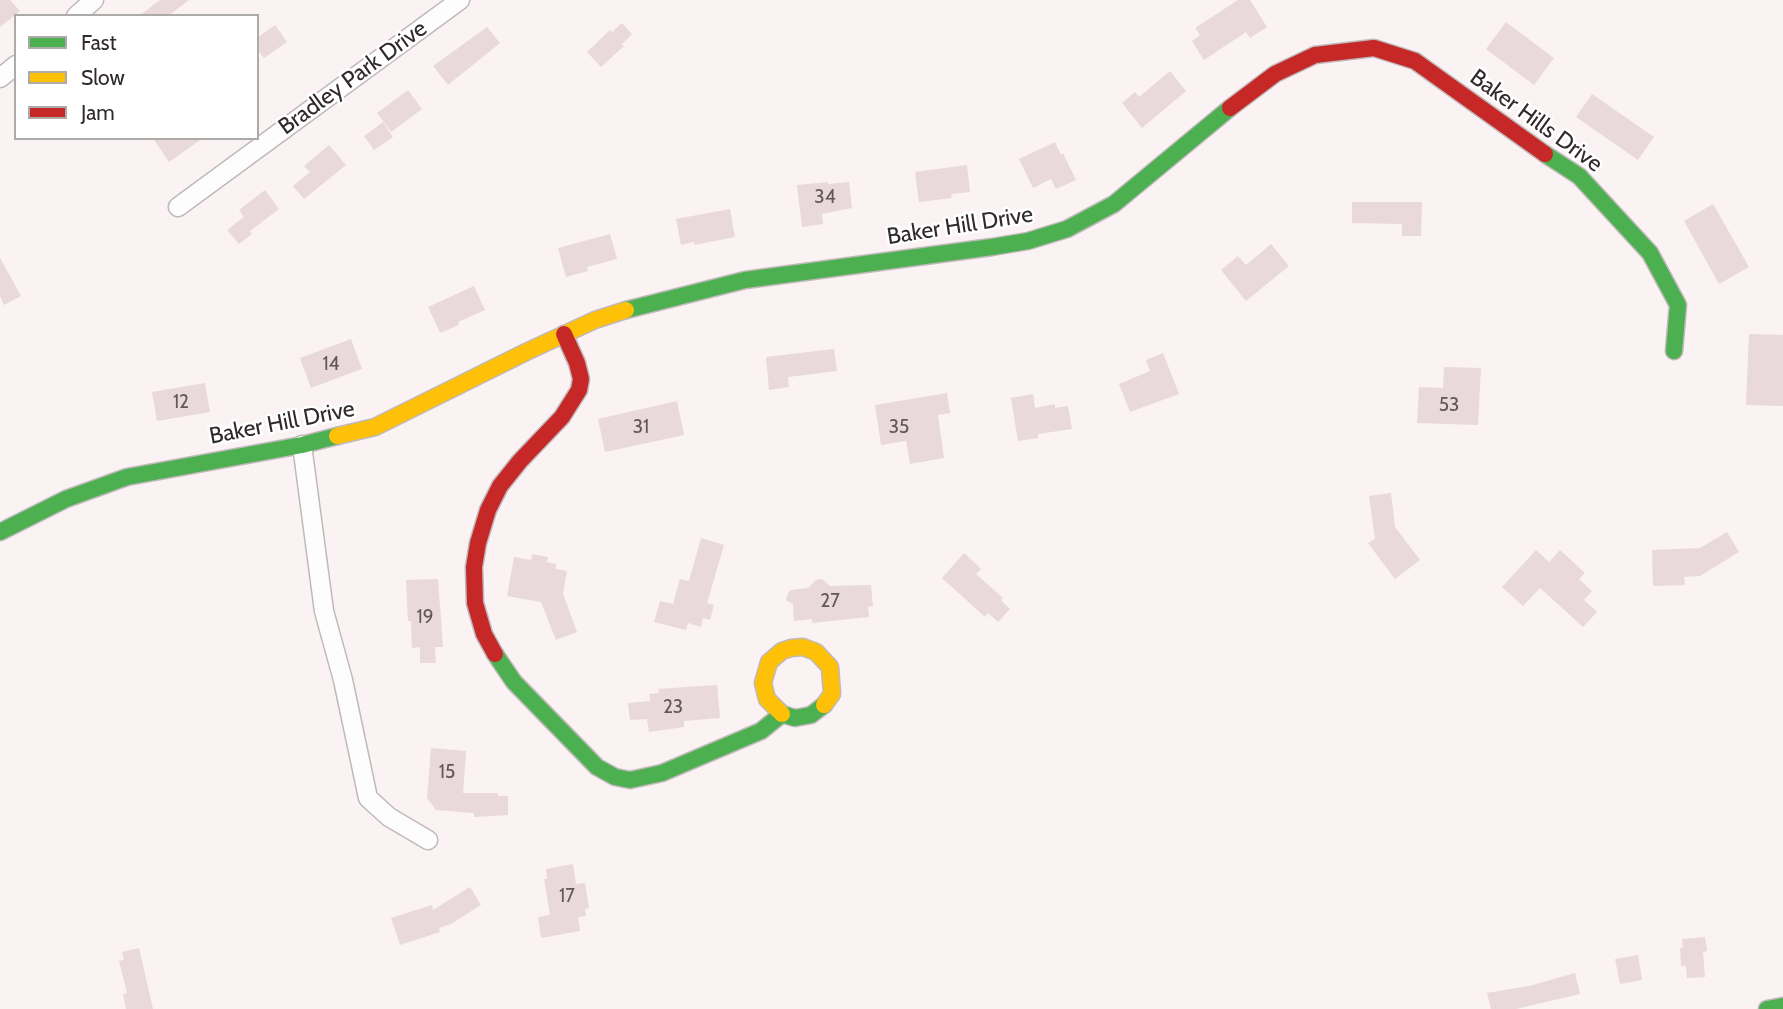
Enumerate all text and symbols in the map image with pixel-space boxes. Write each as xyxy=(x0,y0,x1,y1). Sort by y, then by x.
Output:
legend xyxy=(14,14,259,140)
street label: Bradley Park Drive xyxy=(274,15,432,141)
text: Fast xyxy=(81,30,117,55)
street label: Baker Hills Drive xyxy=(1464,64,1608,178)
text: Slow xyxy=(81,65,125,90)
text: Jam xyxy=(81,100,115,125)
house number: 34 xyxy=(814,186,836,208)
street label: Baker Hill Drive xyxy=(885,201,1035,251)
house number: 14 xyxy=(322,353,340,375)
house number: 12 xyxy=(173,391,189,413)
house number: 53 xyxy=(1439,394,1459,416)
street label: Baker Hill Drive xyxy=(207,395,357,451)
house number: 31 xyxy=(633,416,649,438)
house number: 35 xyxy=(889,416,909,438)
house number: 27 xyxy=(820,590,840,612)
house number: 19 xyxy=(417,606,433,628)
house number: 23 xyxy=(663,696,683,718)
house number: 15 xyxy=(439,761,455,783)
house number: 17 xyxy=(559,885,575,907)

